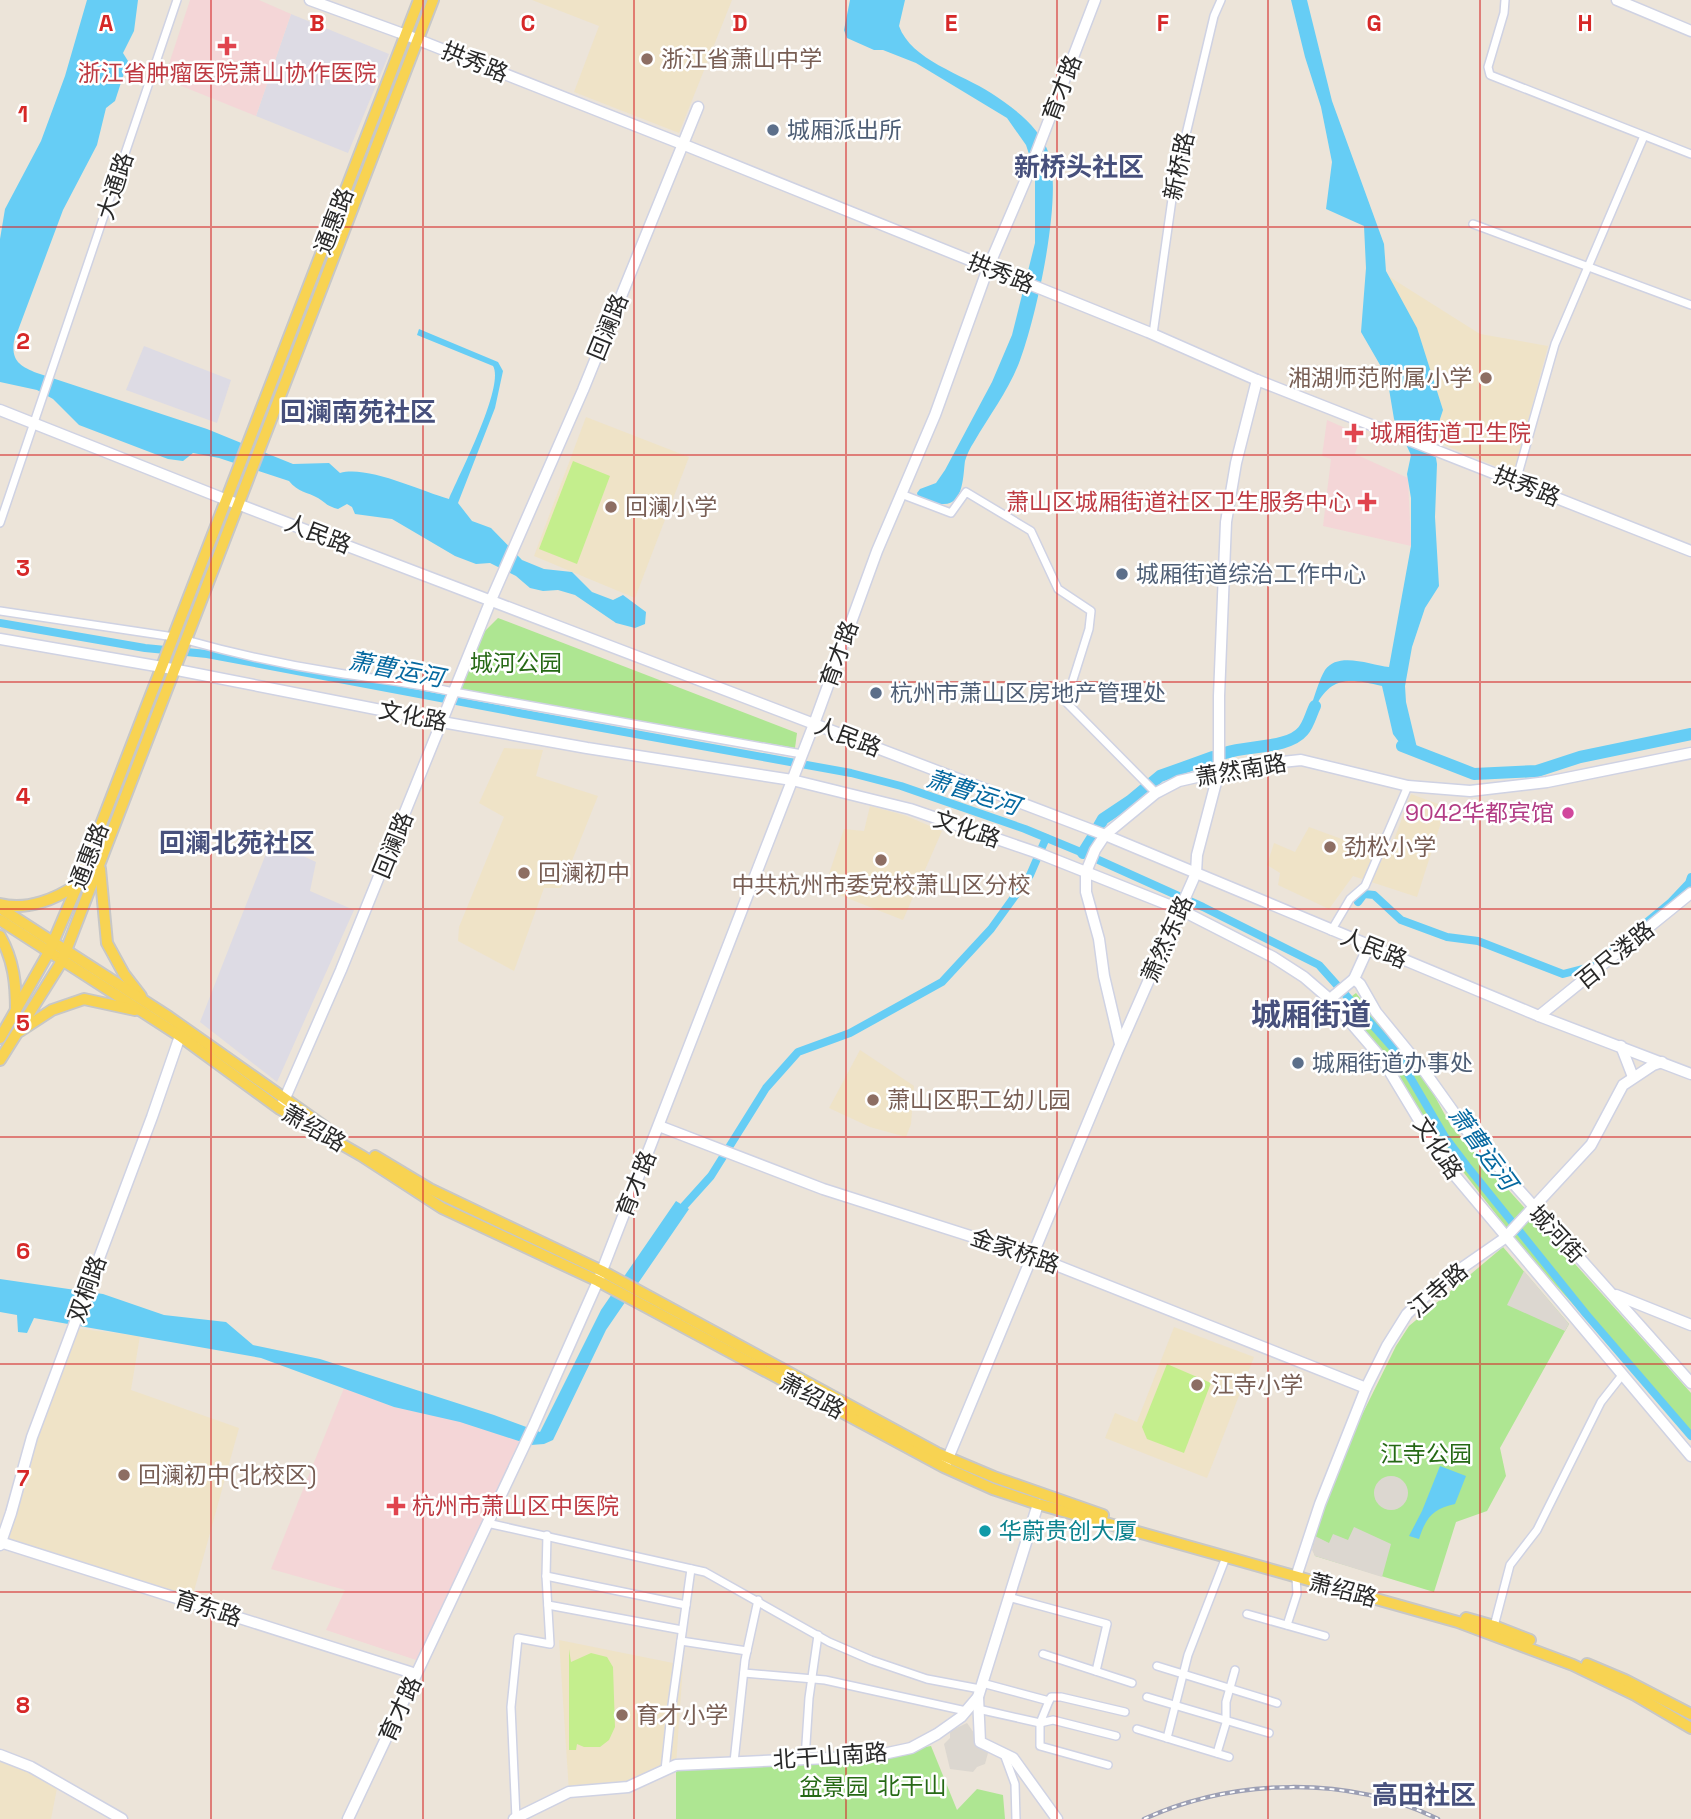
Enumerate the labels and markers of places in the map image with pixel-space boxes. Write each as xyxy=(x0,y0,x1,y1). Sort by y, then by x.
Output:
marker: 浙江省肿瘤医院萧山协作医院 xyxy=(217,36,237,56)
place label: 浙江省萧山中学 xyxy=(661,44,822,74)
marker: 浙江省萧山中学 xyxy=(639,51,655,67)
place label: 浙江省肿瘤医院萧山协作医院 xyxy=(78,58,377,88)
place label: 城厢派出所 xyxy=(787,115,902,145)
marker: 城厢派出所 xyxy=(765,122,781,138)
place label: 湘湖师范附属小学 xyxy=(1288,363,1472,393)
marker: 湘湖师范附属小学 xyxy=(1478,370,1494,386)
place label: 城厢街道卫生院 xyxy=(1370,418,1531,448)
marker: 城厢街道卫生院 xyxy=(1344,423,1364,443)
place label: 萧山区城厢街道社区卫生服务中心 xyxy=(1006,487,1351,517)
place label: 回澜小学 xyxy=(625,492,717,522)
marker: 萧山区城厢街道社区卫生服务中心 xyxy=(1357,492,1377,512)
marker: 回澜小学 xyxy=(603,499,619,515)
place label: 城厢街道综治工作中心 xyxy=(1136,559,1366,589)
marker: 城厢街道综治工作中心 xyxy=(1114,566,1130,582)
place label: 杭州市萧山区房地产管理处 xyxy=(890,678,1166,708)
marker: 杭州市萧山区房地产管理处 xyxy=(868,685,884,701)
place label: 9042华都宾馆 xyxy=(1405,798,1554,828)
marker: 9042华都宾馆 xyxy=(1560,805,1576,821)
place label: 劲松小学 xyxy=(1344,832,1436,862)
marker: 劲松小学 xyxy=(1322,839,1338,855)
marker: 中共杭州市委党校萧山区分校 xyxy=(873,852,889,868)
place label: 回澜初中 xyxy=(538,858,630,888)
marker: 回澜初中 xyxy=(516,865,532,881)
place label: 中共杭州市委党校萧山区分校 xyxy=(732,870,1031,900)
place label: 城厢街道办事处 xyxy=(1312,1048,1473,1078)
marker: 城厢街道办事处 xyxy=(1290,1055,1306,1071)
place label: 萧山区职工幼儿园 xyxy=(887,1085,1071,1115)
marker: 萧山区职工幼儿园 xyxy=(865,1092,881,1108)
place label: 江寺小学 xyxy=(1211,1370,1303,1400)
marker: 江寺小学 xyxy=(1189,1377,1205,1393)
place label: 回澜初中(北校区) xyxy=(138,1460,316,1490)
marker: 回澜初中(北校区) xyxy=(116,1467,132,1483)
place label: 杭州市萧山区中医院 xyxy=(412,1491,619,1521)
marker: 杭州市萧山区中医院 xyxy=(386,1496,406,1516)
place label: 华蔚贵创大厦 xyxy=(999,1516,1137,1546)
marker: 华蔚贵创大厦 xyxy=(977,1523,993,1539)
place label: 育才小学 xyxy=(636,1700,728,1730)
marker: 育才小学 xyxy=(614,1707,630,1723)

